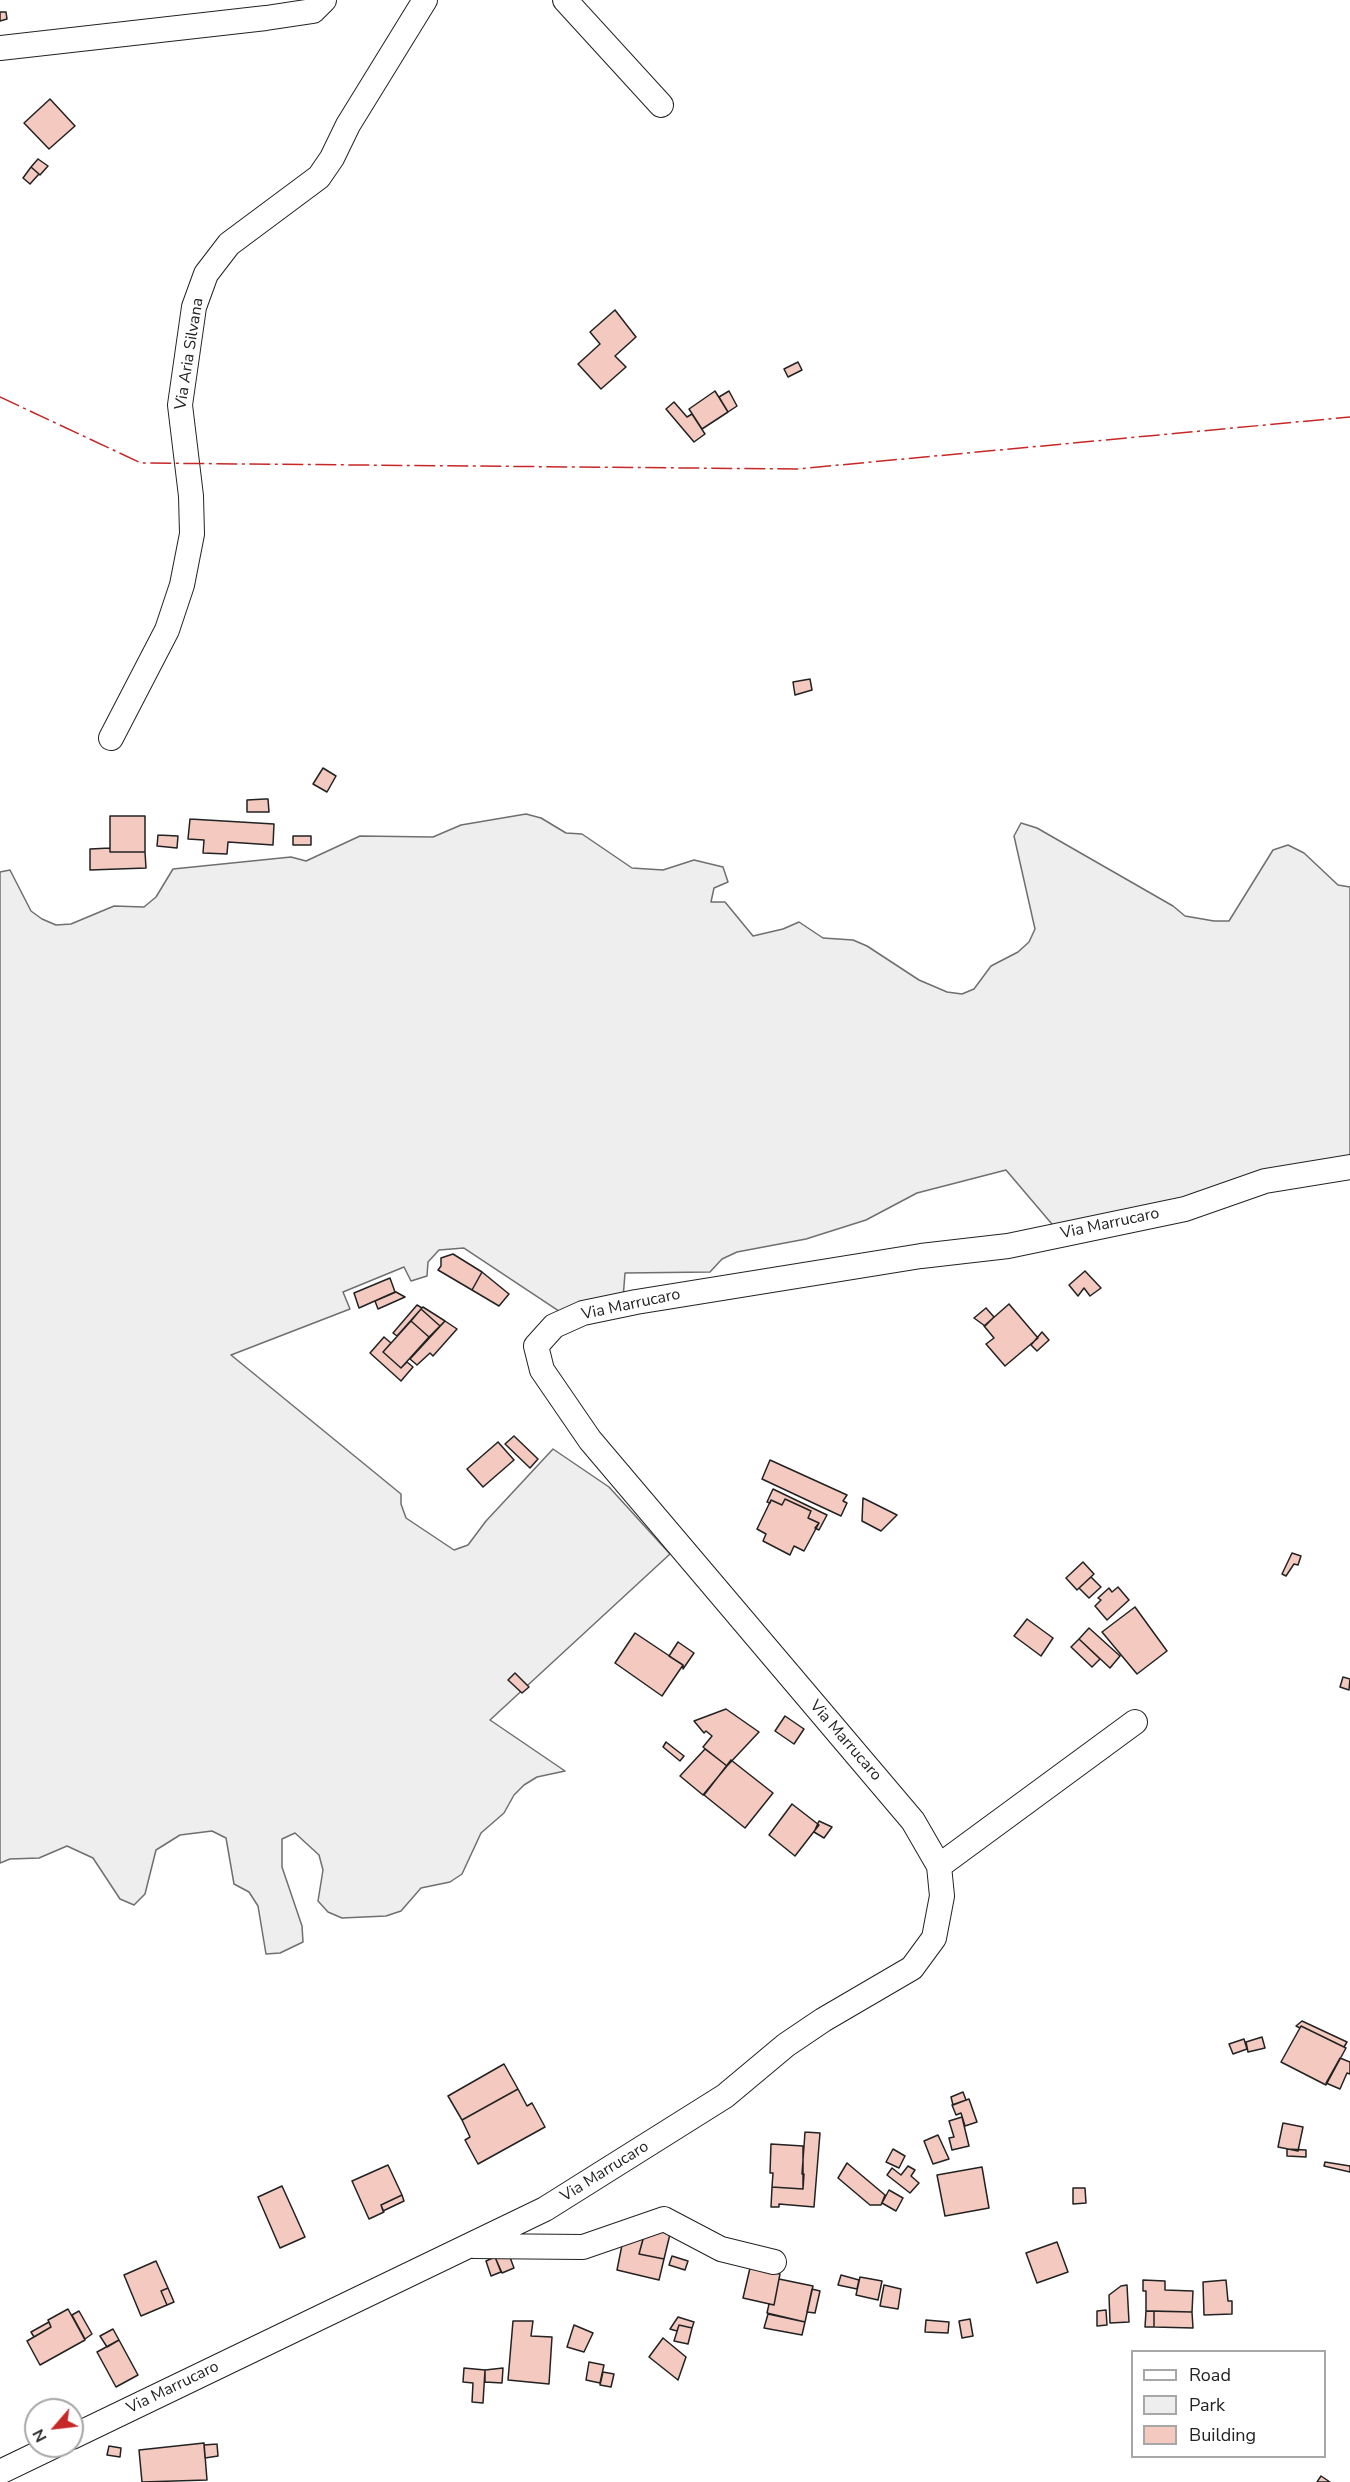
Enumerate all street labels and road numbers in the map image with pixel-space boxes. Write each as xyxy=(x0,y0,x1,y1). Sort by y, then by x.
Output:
street label: Via Aria Silvana xyxy=(172,297,208,411)
street label: Via Marrucaro xyxy=(1059,1204,1161,1244)
street label: Via Marrucaro xyxy=(580,1285,682,1325)
street label: Via Marrucaro xyxy=(805,1697,885,1785)
street label: Via Marrucaro xyxy=(557,2137,653,2207)
street label: Via Marrucaro xyxy=(124,2357,222,2419)

